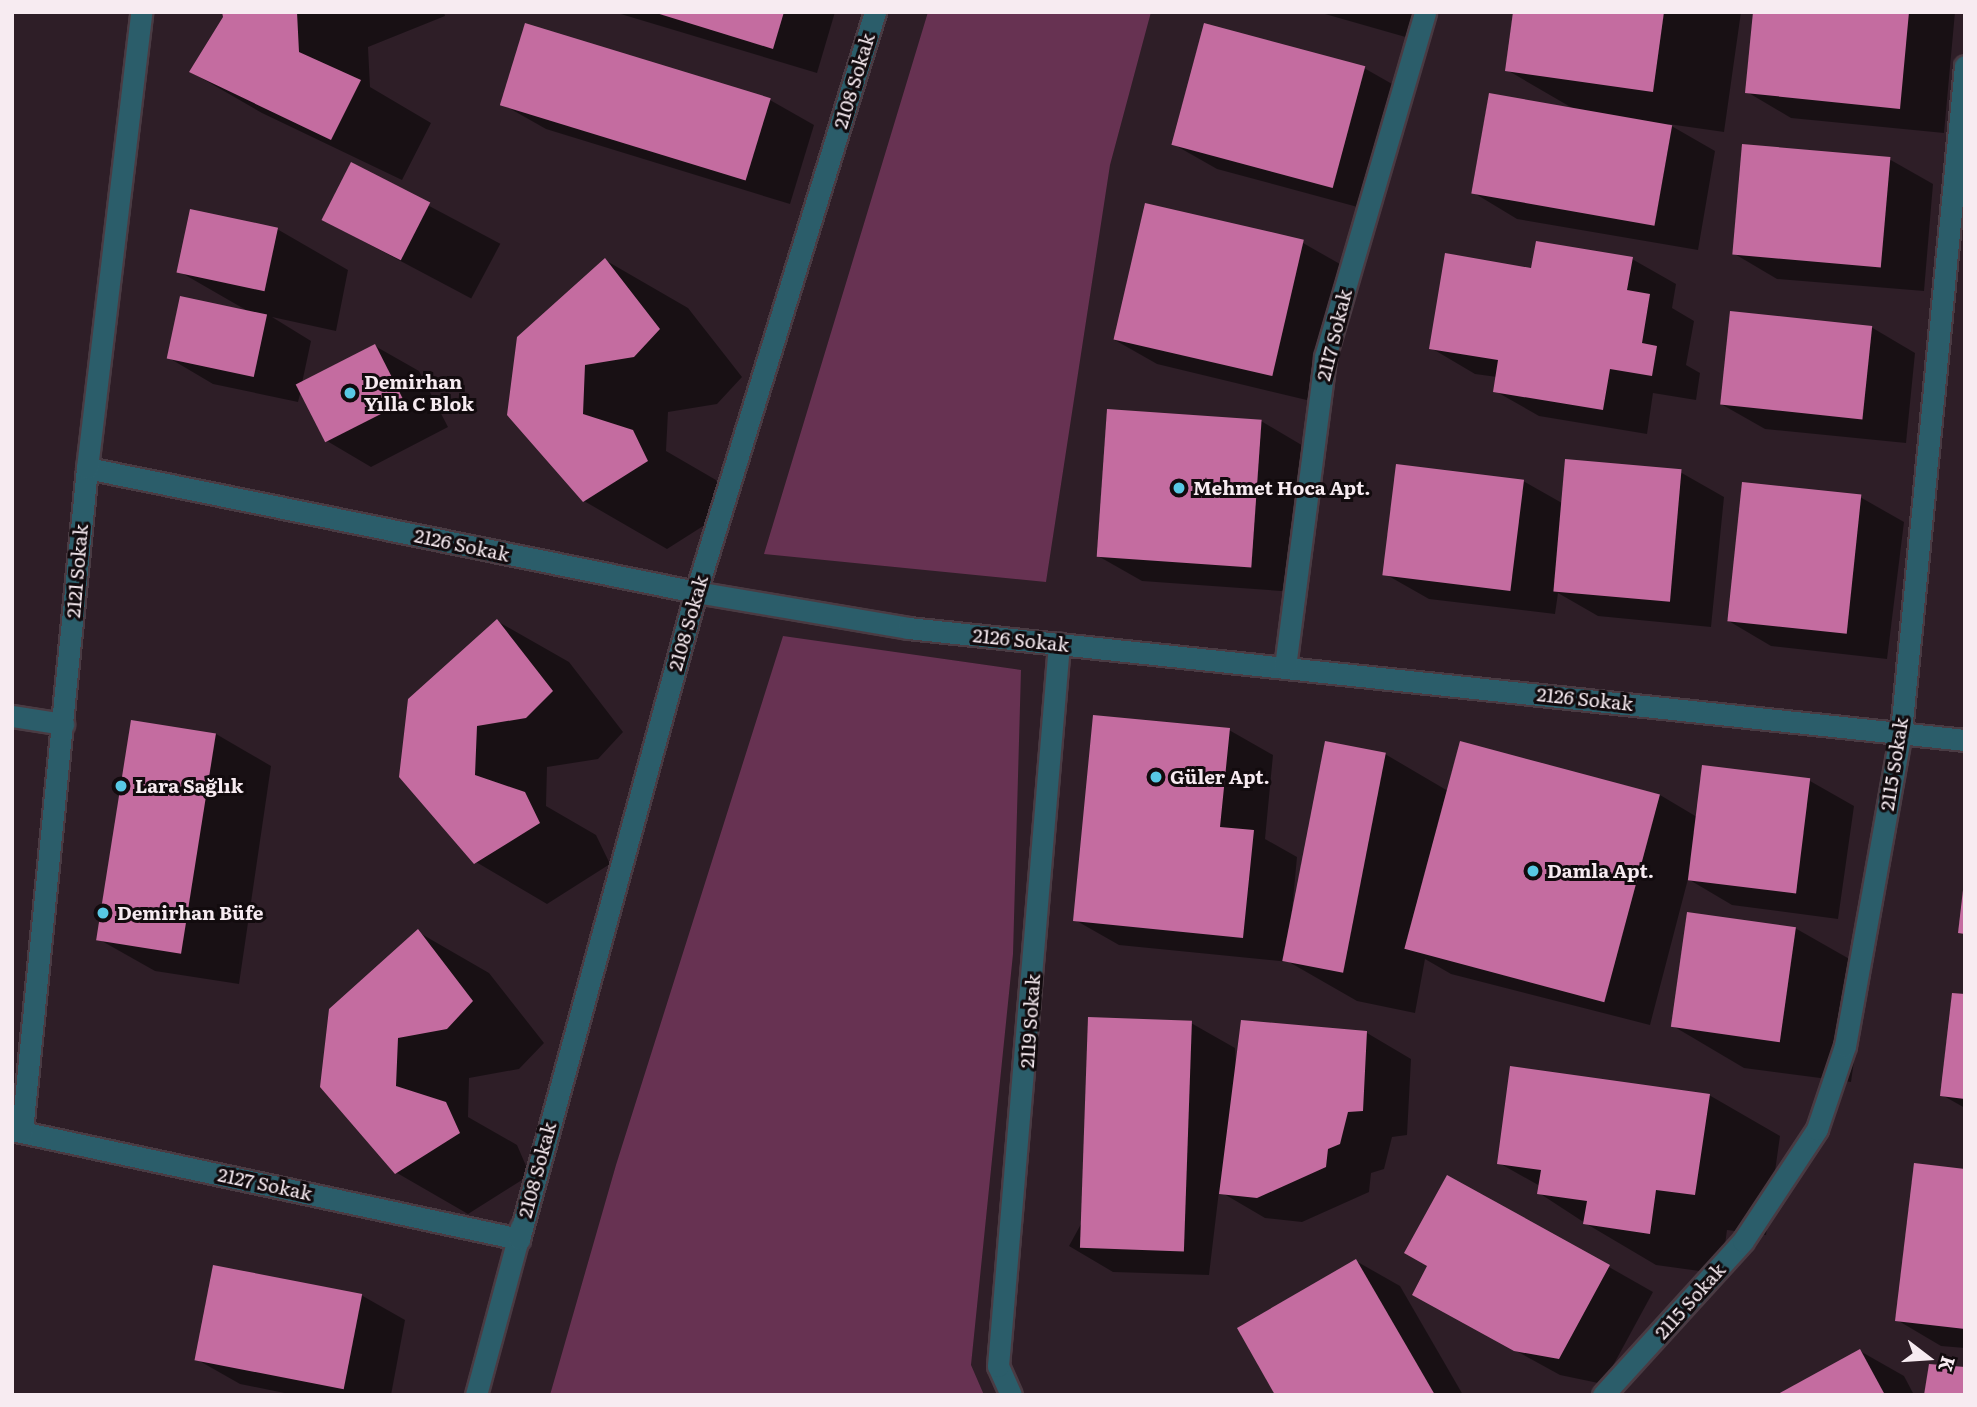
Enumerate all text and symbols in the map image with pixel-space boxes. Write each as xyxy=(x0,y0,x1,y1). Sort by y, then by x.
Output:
street label: 2108 Sokak xyxy=(829,31,879,131)
street label: 2117 Sokak xyxy=(1312,287,1356,383)
place label: Demirhan Yılla C Blok xyxy=(364,371,474,415)
marker: Demirhan Yılla C Blok xyxy=(342,385,358,401)
place label: Mehmet Hoca Apt. xyxy=(1193,477,1370,499)
marker: Mehmet Hoca Apt. xyxy=(1171,480,1187,496)
street label: 2121 Sokak xyxy=(62,523,92,619)
street label: 2126 Sokak xyxy=(412,524,512,566)
street label: 2108 Sokak xyxy=(664,573,712,673)
street label: 2126 Sokak xyxy=(972,624,1070,656)
street label: 2126 Sokak xyxy=(1536,683,1634,715)
street label: 2115 Sokak xyxy=(1875,716,1913,812)
place label: Güler Apt. xyxy=(1170,766,1270,788)
marker: Güler Apt. xyxy=(1148,769,1164,785)
place label: Lara Sağlık xyxy=(135,775,244,797)
marker: Lara Sağlık xyxy=(113,778,129,794)
place label: Damla Apt. xyxy=(1547,860,1654,882)
marker: Damla Apt. xyxy=(1525,863,1541,879)
place label: Demirhan Büfe xyxy=(117,902,263,924)
marker: Demirhan Büfe xyxy=(95,905,111,921)
street label: 2119 Sokak xyxy=(1015,973,1045,1069)
street label: 2108 Sokak xyxy=(513,1120,561,1220)
street label: 2127 Sokak xyxy=(216,1163,314,1205)
street label: 2115 Sokak xyxy=(1650,1258,1730,1344)
north arrow xyxy=(1893,1323,1963,1393)
text: K xyxy=(1933,1353,1964,1375)

